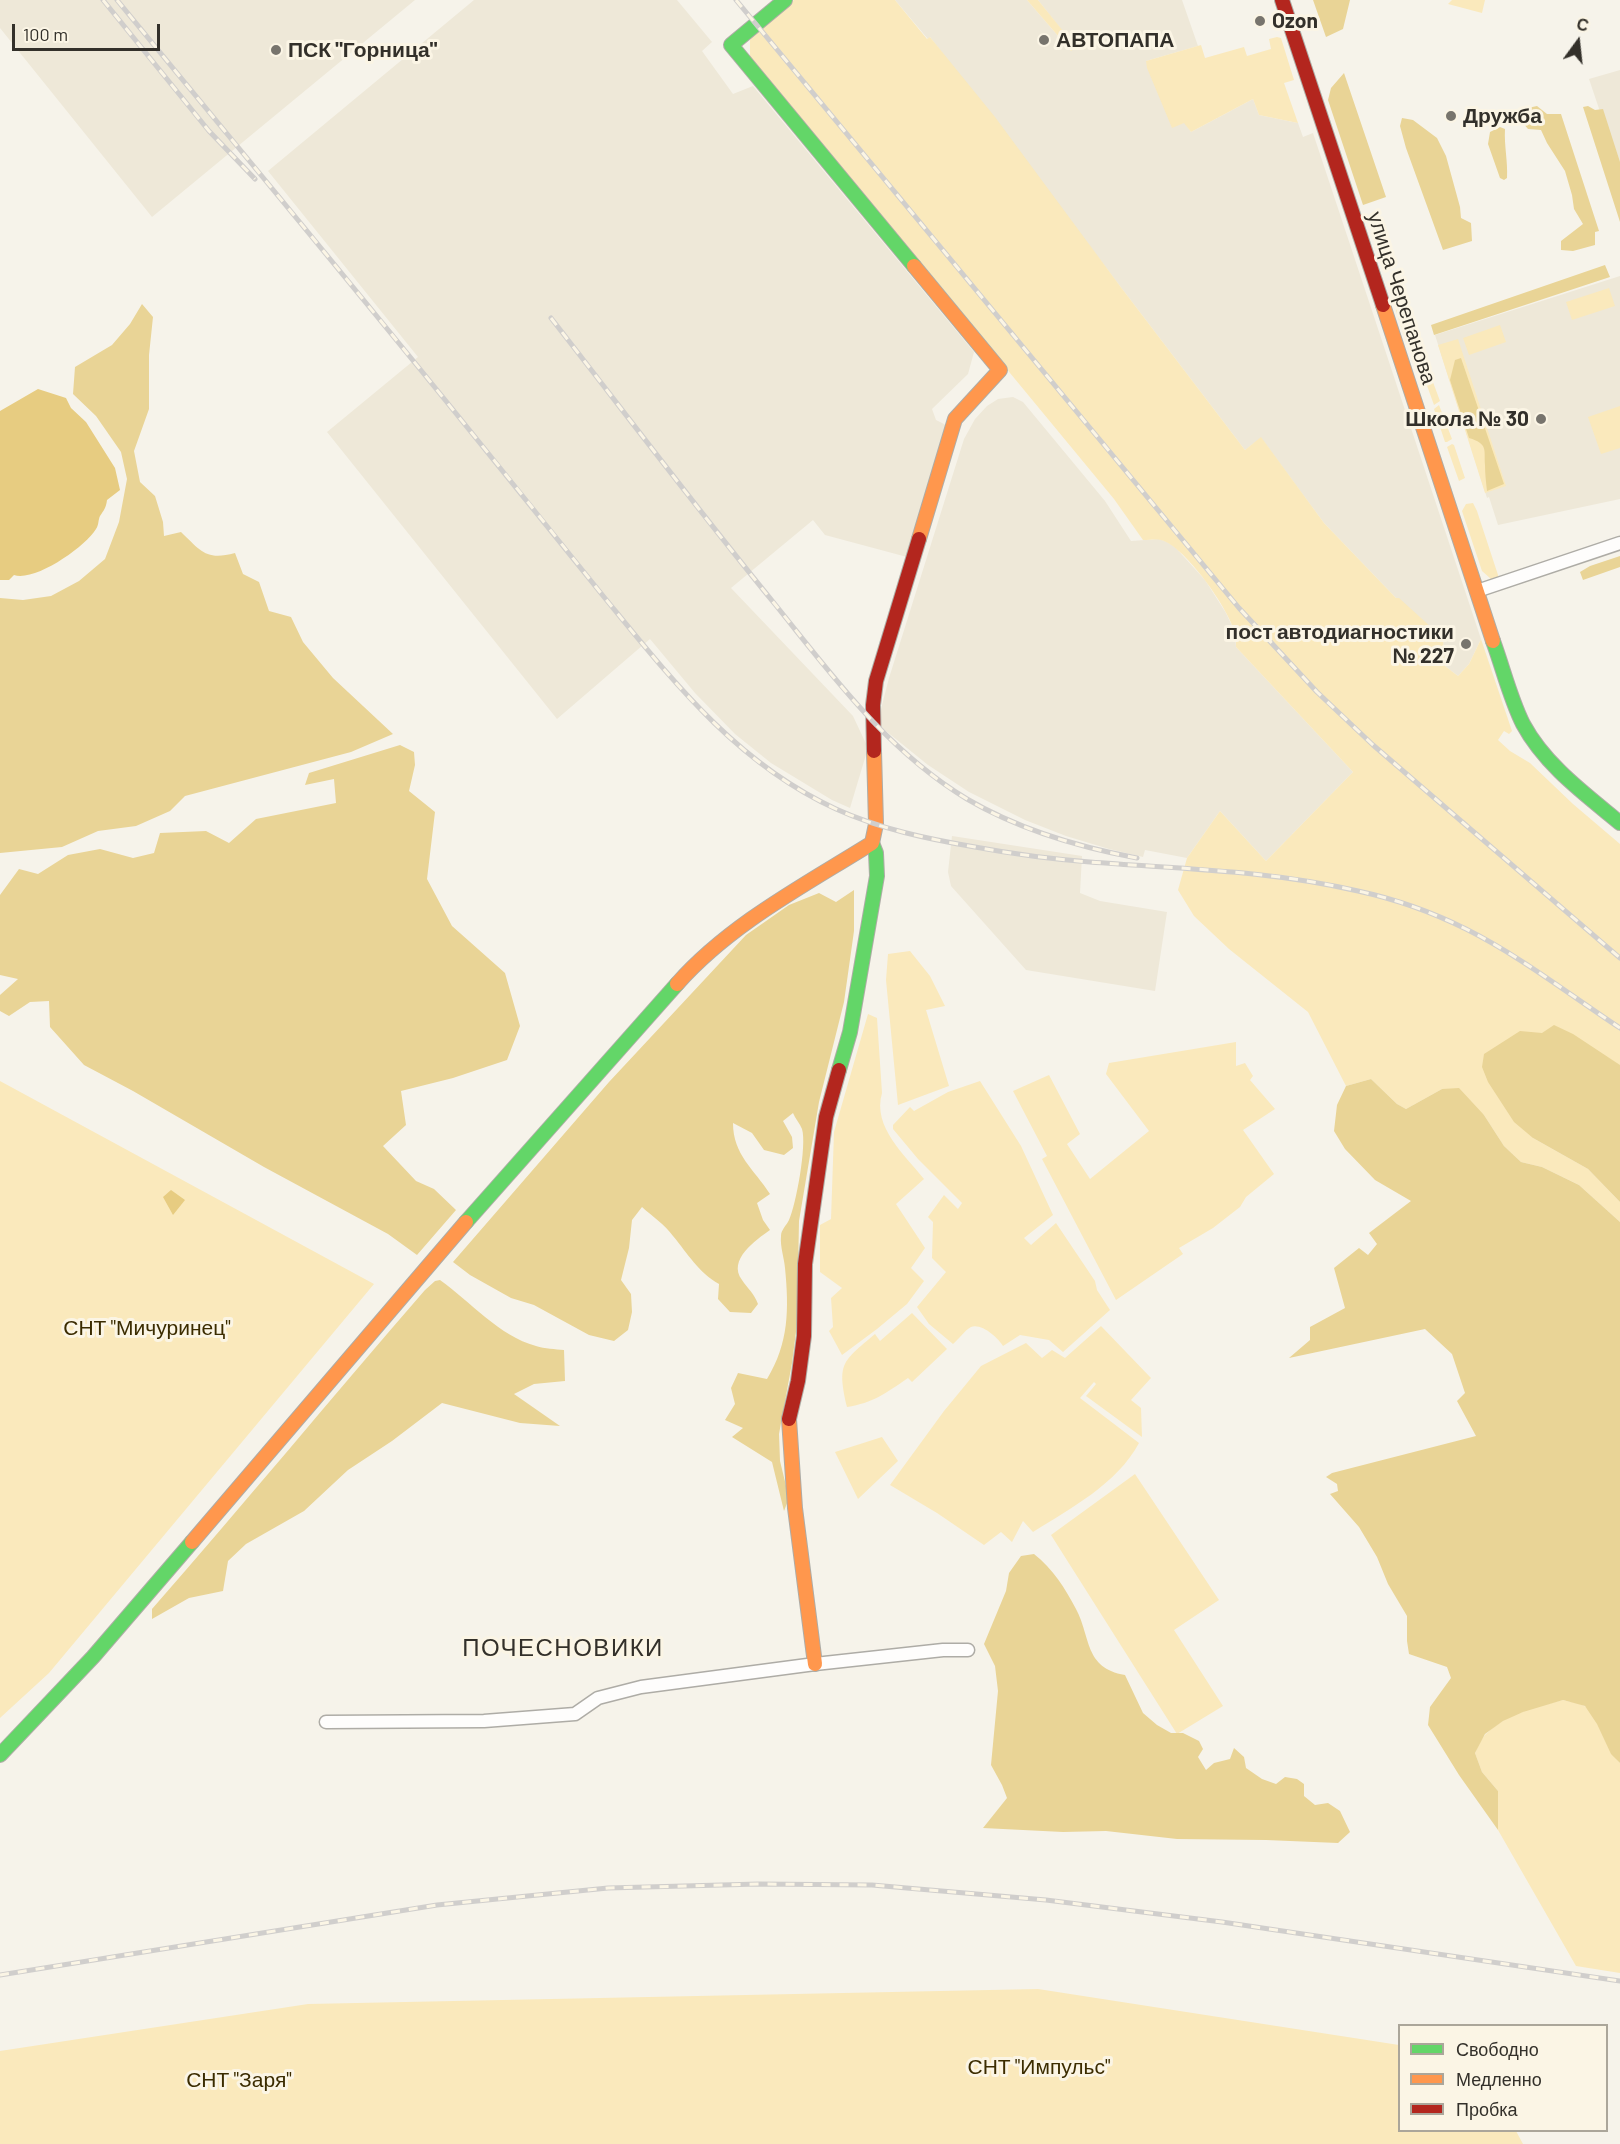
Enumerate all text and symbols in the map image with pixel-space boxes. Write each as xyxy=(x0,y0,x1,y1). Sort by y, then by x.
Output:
place label: Ozon xyxy=(1272,8,1318,34)
scale bar xyxy=(15,12,164,50)
north arrow xyxy=(1548,12,1608,72)
text: С xyxy=(1575,13,1591,35)
marker: Ozon xyxy=(1253,14,1267,28)
text: 100 m xyxy=(23,23,68,45)
place label: АВТОПАПА xyxy=(1056,27,1174,53)
marker: АВТОПАПА xyxy=(1037,33,1051,47)
place label: ПСК "Горница" xyxy=(288,37,437,63)
marker: ПСК "Горница" xyxy=(269,43,283,57)
place label: Дружба xyxy=(1463,103,1542,129)
marker: Дружба xyxy=(1444,109,1458,123)
street label: улица Черепанова xyxy=(1362,209,1442,387)
place label: Школа № 30 xyxy=(1405,406,1529,432)
marker: Школа № 30 xyxy=(1534,412,1548,426)
place label: пост автодиагностики № 227 xyxy=(1226,619,1454,669)
marker: пост автодиагностики № 227 xyxy=(1459,637,1473,651)
park label: СНТ "Мичуринец" xyxy=(63,1315,231,1341)
district label: ПОЧЕСНОВИКИ xyxy=(462,1634,664,1662)
legend xyxy=(1398,2024,1608,2132)
text: Свободно xyxy=(1456,2038,1539,2060)
park label: СНТ "Импульс" xyxy=(967,2054,1111,2080)
park label: СНТ "Заря" xyxy=(186,2067,292,2093)
text: Медленно xyxy=(1456,2068,1542,2090)
text: Пробка xyxy=(1456,2098,1518,2120)

